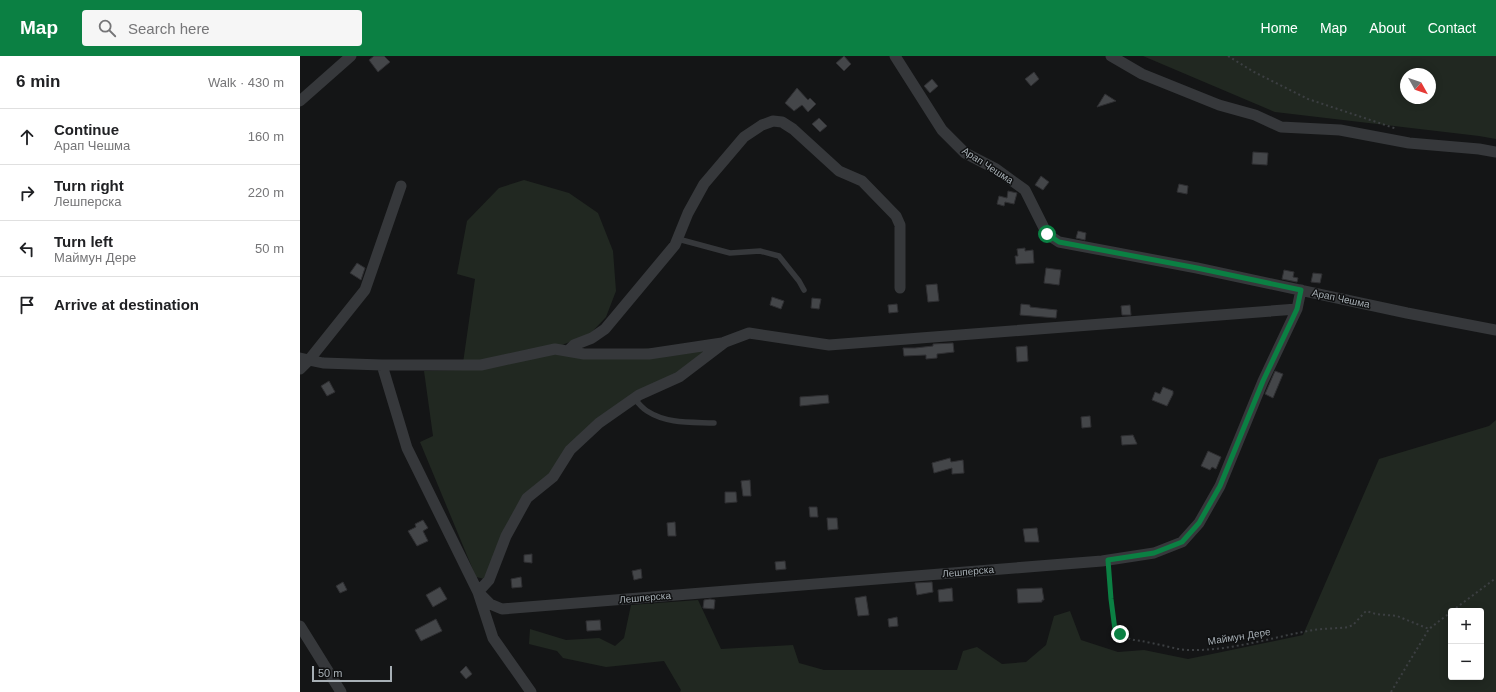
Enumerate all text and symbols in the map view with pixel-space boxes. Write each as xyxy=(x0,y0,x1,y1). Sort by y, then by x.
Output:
search box xyxy=(82,10,362,46)
text: Map xyxy=(20,17,58,38)
icon: search xyxy=(96,17,118,39)
text: Search here xyxy=(128,20,210,37)
text: Home xyxy=(1261,20,1298,36)
text: Map xyxy=(1320,20,1347,36)
text: About xyxy=(1369,20,1406,36)
text: Contact xyxy=(1428,20,1476,36)
north arrow xyxy=(1400,68,1436,104)
text: 6 min xyxy=(16,72,60,91)
text: Walk · 430 m xyxy=(208,75,284,90)
text: Continue xyxy=(54,121,119,138)
icon: ahead xyxy=(16,126,38,148)
text: 160 m xyxy=(248,129,284,144)
text: Арап Чешма xyxy=(54,138,130,153)
street label: Арап Чешма xyxy=(960,145,1016,186)
text: Turn right xyxy=(54,177,124,194)
icon: right xyxy=(16,182,38,204)
text: 220 m xyxy=(248,185,284,200)
text: Лешперска xyxy=(54,194,121,209)
route start xyxy=(1038,225,1056,243)
text: Turn left xyxy=(54,233,113,250)
icon: left xyxy=(16,238,38,260)
text: 50 m xyxy=(255,241,284,256)
text: Маймун Дере xyxy=(54,250,136,265)
street label: Арап Чешма xyxy=(1311,287,1371,310)
icon: arrive xyxy=(16,294,38,316)
text: Arrive at destination xyxy=(54,296,199,313)
street label: Лешперска xyxy=(942,564,995,579)
street label: Лешперска xyxy=(619,590,672,605)
map controls xyxy=(1448,608,1484,680)
button: + xyxy=(1448,608,1484,644)
route end xyxy=(1111,625,1129,643)
street label: Маймун Дере xyxy=(1207,626,1272,647)
button: − xyxy=(1448,644,1484,680)
scale bar xyxy=(312,664,392,683)
text: 50 m xyxy=(318,667,342,679)

